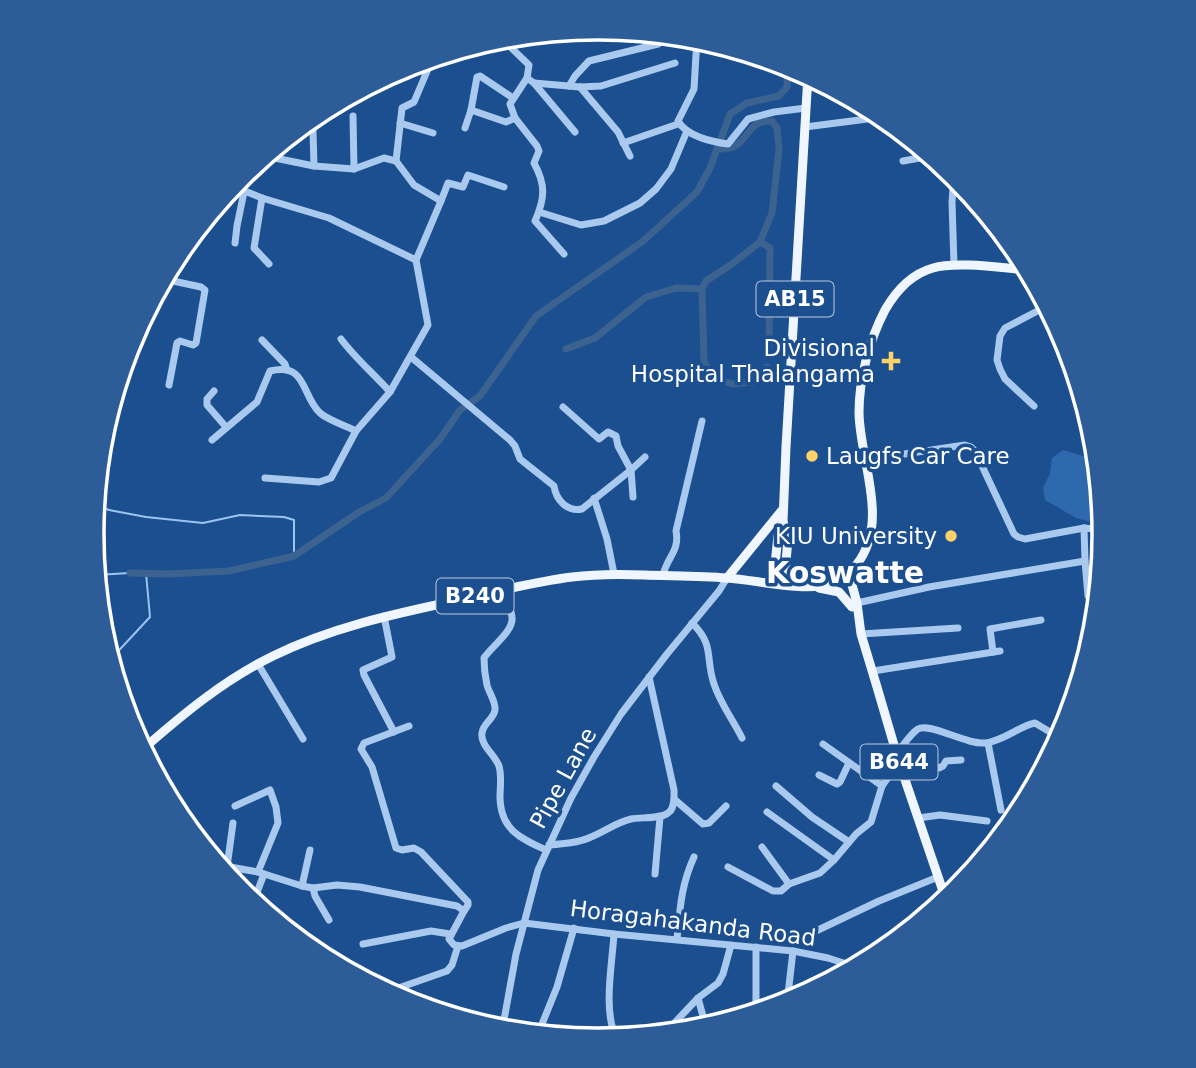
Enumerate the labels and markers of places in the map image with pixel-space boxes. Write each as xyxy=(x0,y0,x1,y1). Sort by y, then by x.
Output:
place label: Divisional Hospital Thalangama xyxy=(631,335,875,387)
marker: Divisional Hospital Thalangama xyxy=(881,351,901,371)
place label: Laugfs Car Care xyxy=(826,443,1010,469)
marker: Laugfs Car Care xyxy=(804,448,820,464)
place label: KIU University xyxy=(775,523,937,549)
marker: KIU University xyxy=(943,528,959,544)

